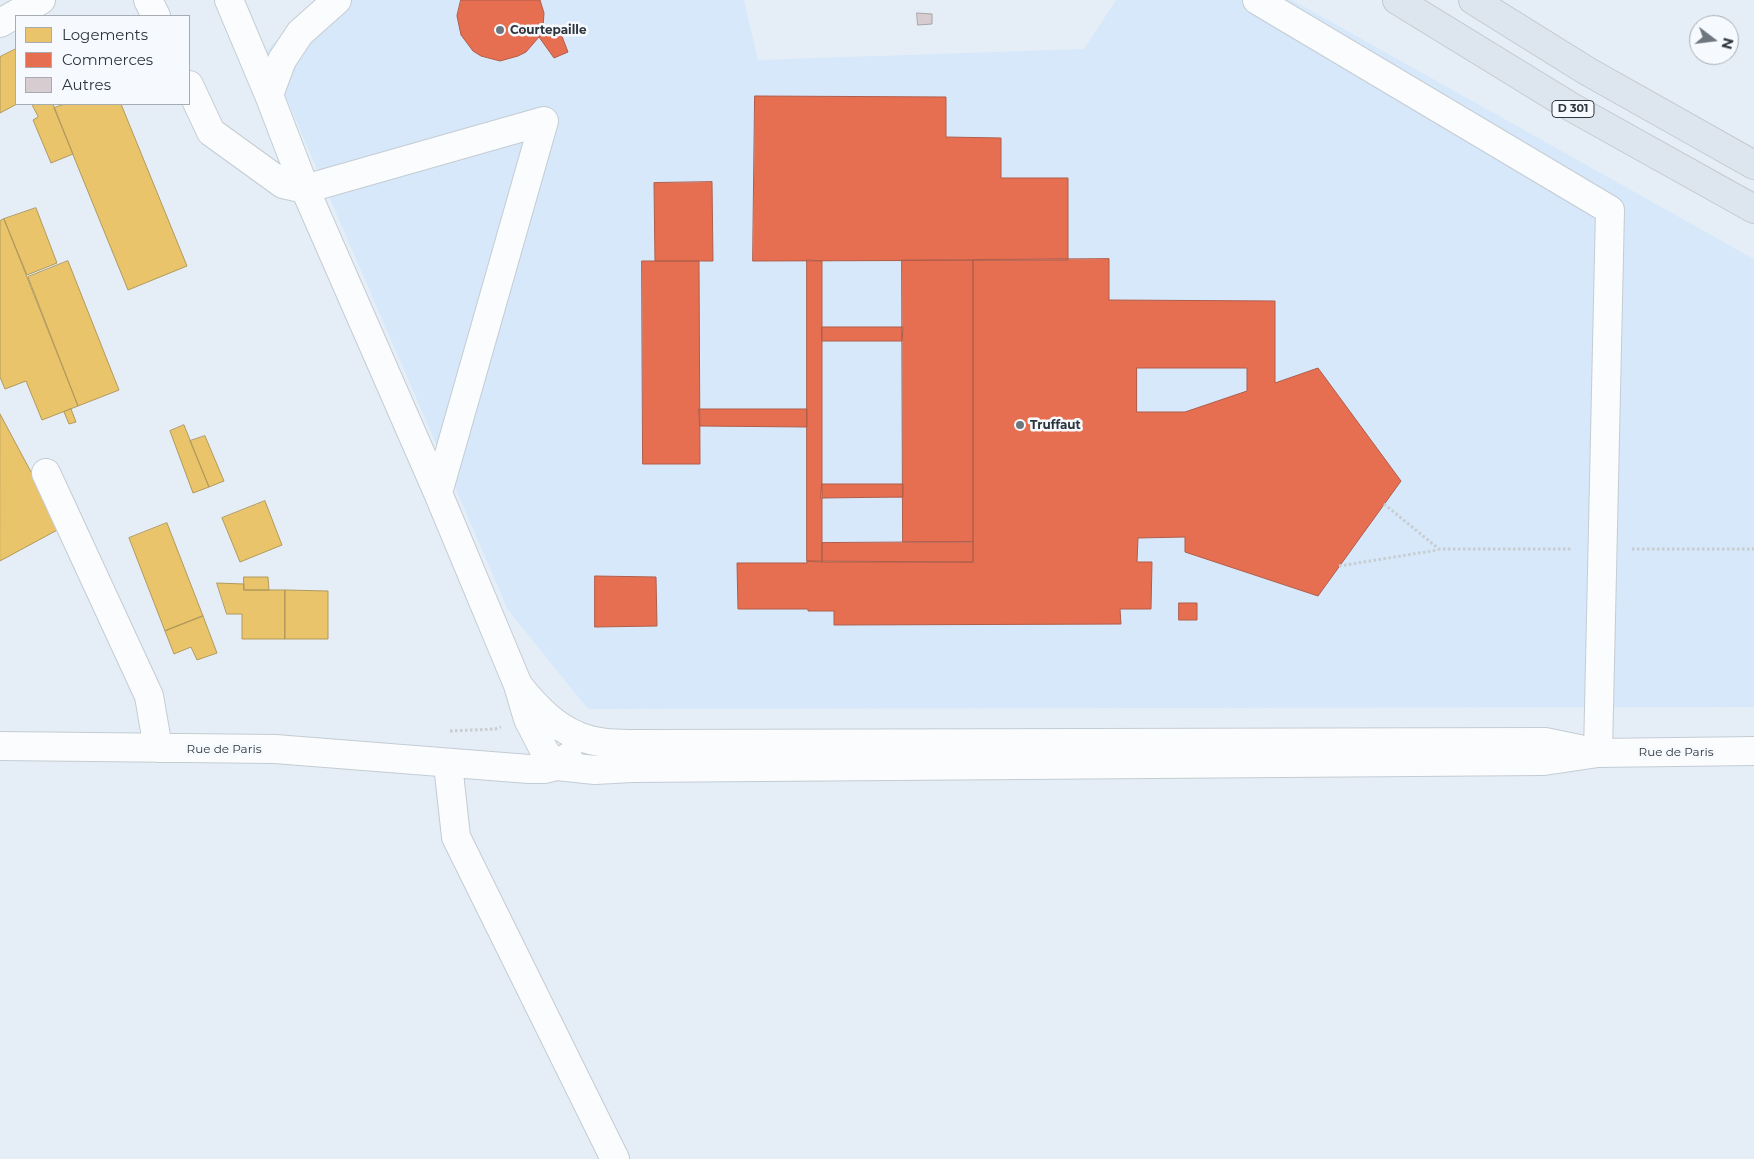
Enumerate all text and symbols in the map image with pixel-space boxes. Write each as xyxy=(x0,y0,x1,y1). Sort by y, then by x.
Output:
legend xyxy=(15,15,190,105)
north arrow xyxy=(1689,15,1739,65)
place label: Courtepaille xyxy=(510,23,586,37)
marker: Courtepaille xyxy=(494,24,506,36)
text: Logements xyxy=(62,25,148,44)
text: N xyxy=(1717,36,1738,51)
text: Commerces xyxy=(62,50,153,69)
text: Autres xyxy=(62,75,111,94)
road number: D 301 xyxy=(1552,100,1594,118)
place label: Truffaut xyxy=(1030,418,1081,432)
marker: Truffaut xyxy=(1014,419,1026,431)
street label: Rue de Paris xyxy=(187,742,261,756)
street label: Rue de Paris xyxy=(1639,745,1713,759)

